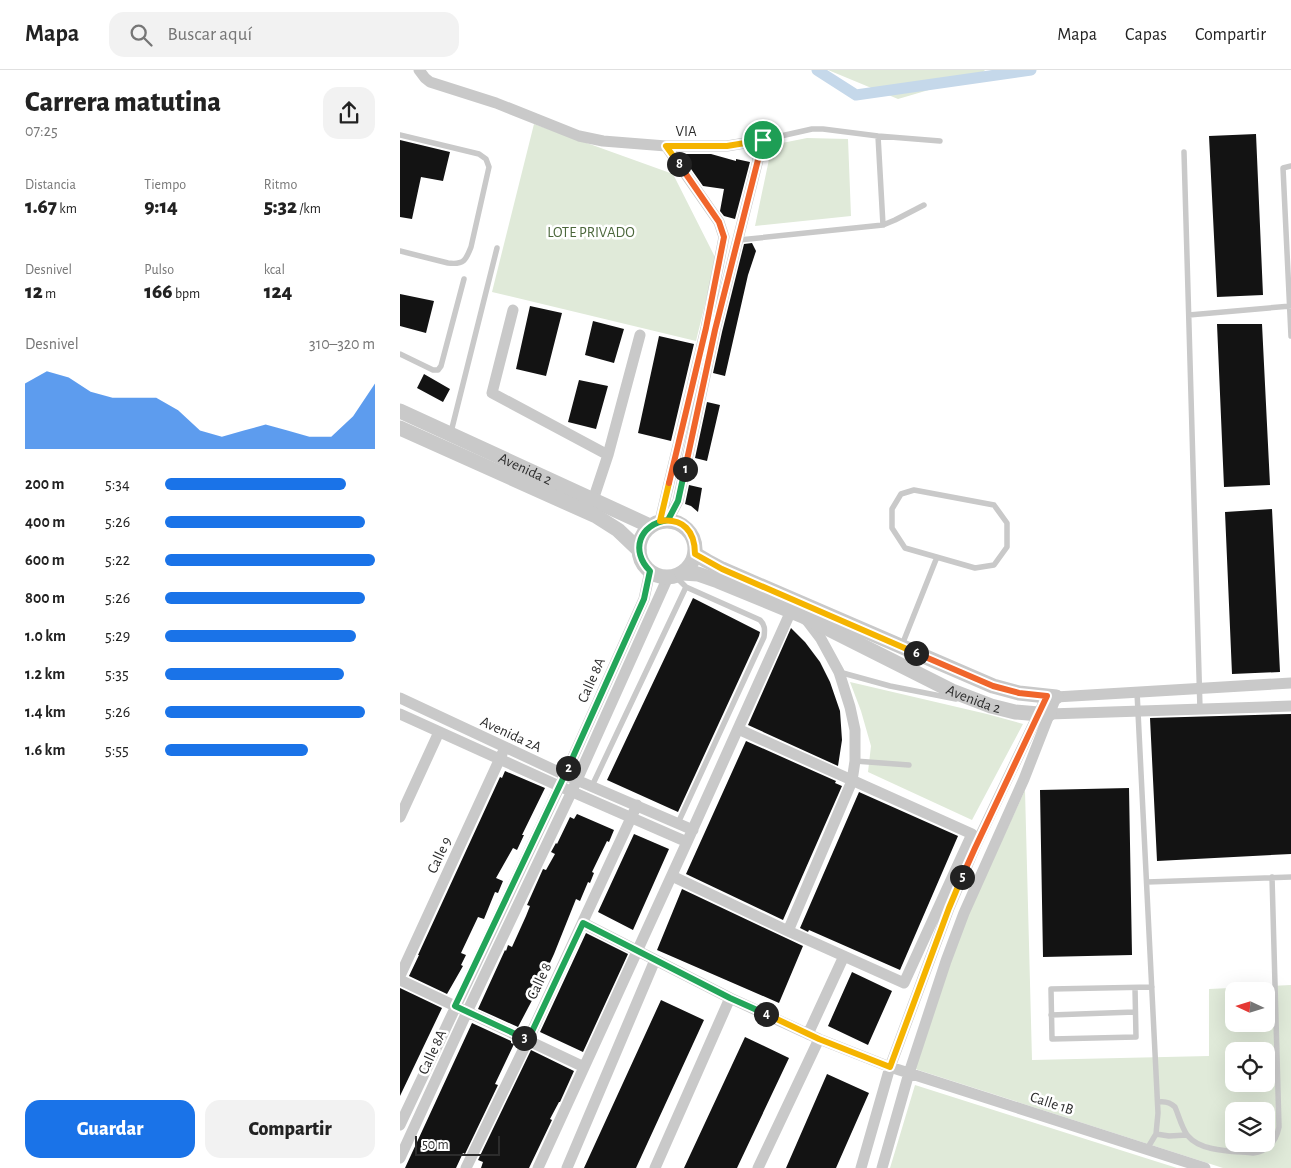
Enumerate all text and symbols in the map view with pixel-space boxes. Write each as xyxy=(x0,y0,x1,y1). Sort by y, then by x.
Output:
search box xyxy=(109,12,459,57)
icon: search xyxy=(127,21,155,49)
text: Mapa xyxy=(25,22,79,46)
text: Buscar aquí xyxy=(167,25,252,44)
text: Mapa xyxy=(1057,26,1097,44)
text: Capas xyxy=(1125,26,1167,44)
text: Compartir xyxy=(1195,26,1266,44)
button: share xyxy=(323,87,375,139)
text: Carrera matutina xyxy=(25,89,221,117)
pin xyxy=(742,119,784,161)
text: 07:25 xyxy=(25,123,58,139)
street label: VIA xyxy=(675,124,697,139)
icon: arrive xyxy=(749,126,777,154)
pin: 8 xyxy=(666,152,692,176)
text: 8 xyxy=(676,157,683,171)
text: Distancia xyxy=(25,178,76,192)
text: Tiempo xyxy=(144,178,186,192)
text: Ritmo xyxy=(264,178,297,192)
text: 1.67 xyxy=(25,196,57,217)
text: 9:14 xyxy=(144,196,178,217)
text: 5:32 xyxy=(264,196,297,217)
text: km xyxy=(57,202,77,216)
text: /km xyxy=(297,202,321,216)
park label: LOTE PRIVADO xyxy=(547,225,635,240)
text: Desnivel xyxy=(25,263,72,277)
text: Pulso xyxy=(144,263,174,277)
text: kcal xyxy=(264,263,285,277)
text: 12 xyxy=(25,281,43,302)
text: 166 xyxy=(144,281,173,302)
text: 124 xyxy=(264,281,292,302)
text: m xyxy=(43,287,56,301)
text: bpm xyxy=(173,287,200,301)
text: Desnivel xyxy=(25,336,79,352)
text: 310–320 m xyxy=(309,336,375,352)
street label: Avenida 2 xyxy=(496,450,554,488)
pin: 1 xyxy=(672,456,698,482)
text: 1 xyxy=(683,462,688,476)
text: 200 m xyxy=(25,476,65,492)
text: 5:34 xyxy=(105,476,130,492)
text: 400 m xyxy=(25,514,65,530)
text: 5:26 xyxy=(105,514,130,530)
text: 600 m xyxy=(25,552,65,568)
text: 5:22 xyxy=(105,552,130,568)
text: 800 m xyxy=(25,590,65,606)
text: 5:26 xyxy=(105,590,130,606)
text: 1.0 km xyxy=(25,628,66,644)
text: 5:29 xyxy=(105,628,130,644)
pin: 6 xyxy=(904,640,928,666)
text: 6 xyxy=(913,646,920,660)
street label: Calle 8A xyxy=(575,655,608,705)
text: 1.2 km xyxy=(25,666,65,682)
text: 5:35 xyxy=(105,666,129,682)
street label: Avenida 2 xyxy=(944,682,1002,716)
text: 1.4 km xyxy=(25,704,66,720)
text: 5:26 xyxy=(105,704,130,720)
street label: Avenida 2A xyxy=(478,714,544,755)
text: 1.6 km xyxy=(25,742,65,758)
text: 5:55 xyxy=(105,742,129,758)
pin: 2 xyxy=(556,756,580,780)
text: 2 xyxy=(565,761,572,775)
street label: Calle 9 xyxy=(425,835,454,876)
pin: 5 xyxy=(950,864,974,890)
text: 5 xyxy=(959,870,966,884)
street label: Calle 8 xyxy=(524,961,554,1002)
north arrow xyxy=(1225,982,1275,1032)
map controls xyxy=(1225,982,1275,1152)
pin: 4 xyxy=(754,1002,778,1026)
text: 4 xyxy=(763,1007,770,1021)
pin: 3 xyxy=(512,1026,536,1050)
street label: Calle 8A xyxy=(416,1027,449,1077)
text: 3 xyxy=(521,1031,528,1045)
button: locate xyxy=(1225,1042,1275,1092)
street label: Calle 1B xyxy=(1028,1089,1075,1118)
button: Guardar xyxy=(25,1100,195,1158)
button: Compartir xyxy=(205,1100,375,1158)
button: layers xyxy=(1225,1102,1275,1152)
scale bar xyxy=(415,1133,500,1156)
text: 50 m xyxy=(422,1138,449,1152)

